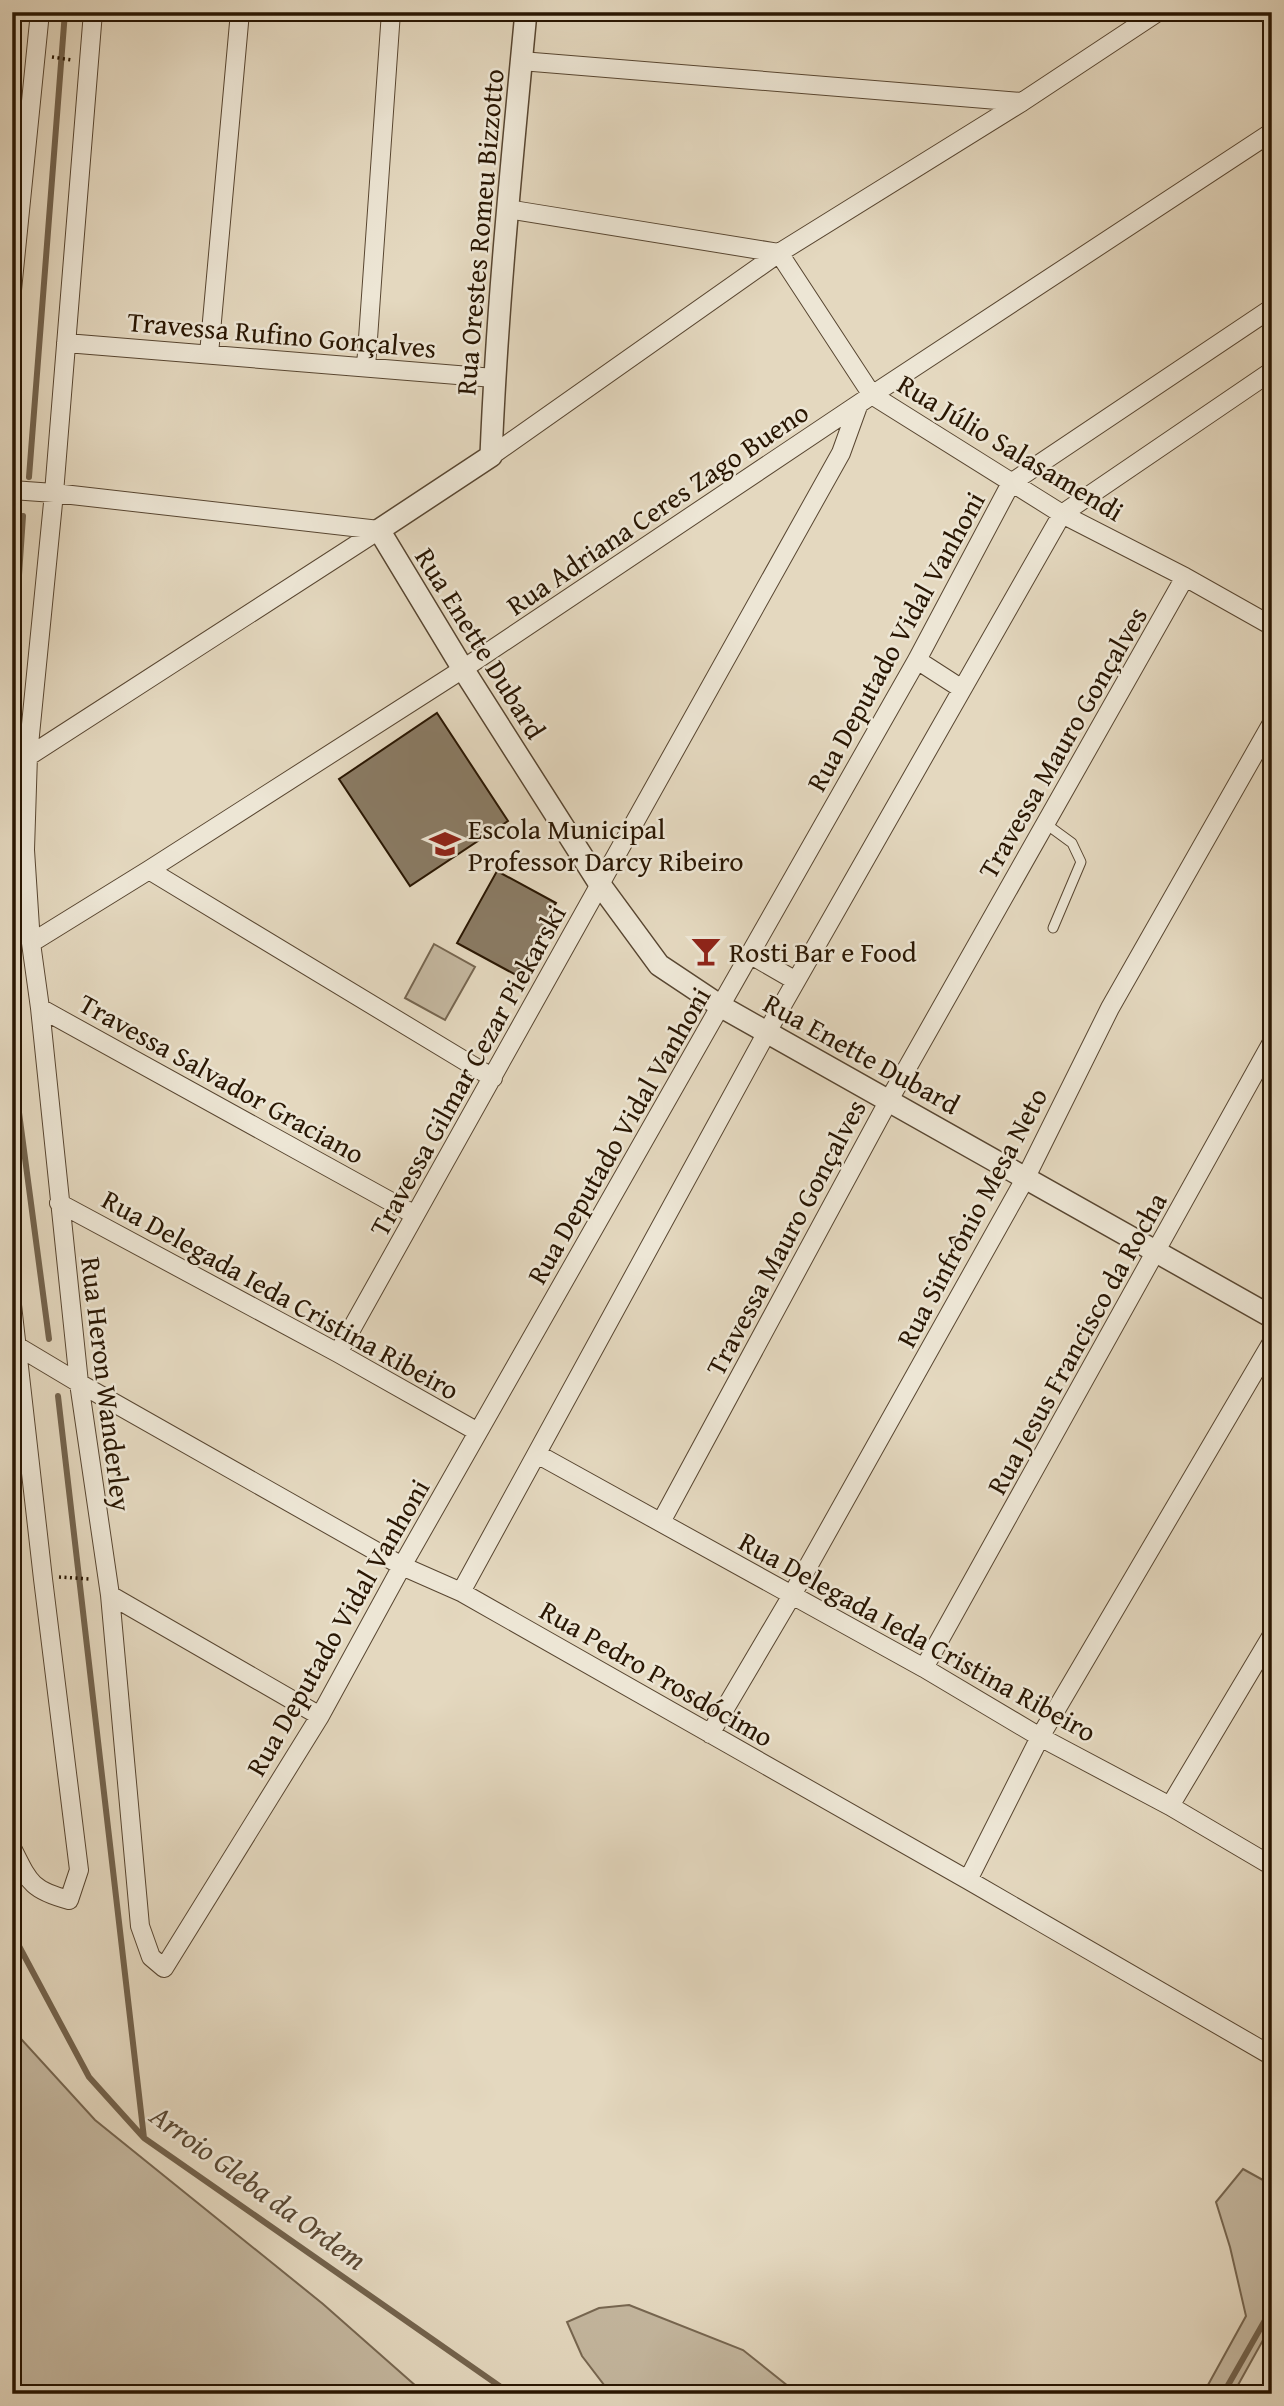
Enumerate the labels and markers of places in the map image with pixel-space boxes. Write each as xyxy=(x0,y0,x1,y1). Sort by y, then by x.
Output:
place label: Escola Municipal Professor Darcy Ribeiro xyxy=(468,808,744,881)
school or university icon: Escola Municipal Professor Darcy Ribeiro xyxy=(428,827,462,861)
place label: Rosti Bar e Food xyxy=(729,931,917,972)
bar icon: Rosti Bar e Food xyxy=(689,934,723,968)

